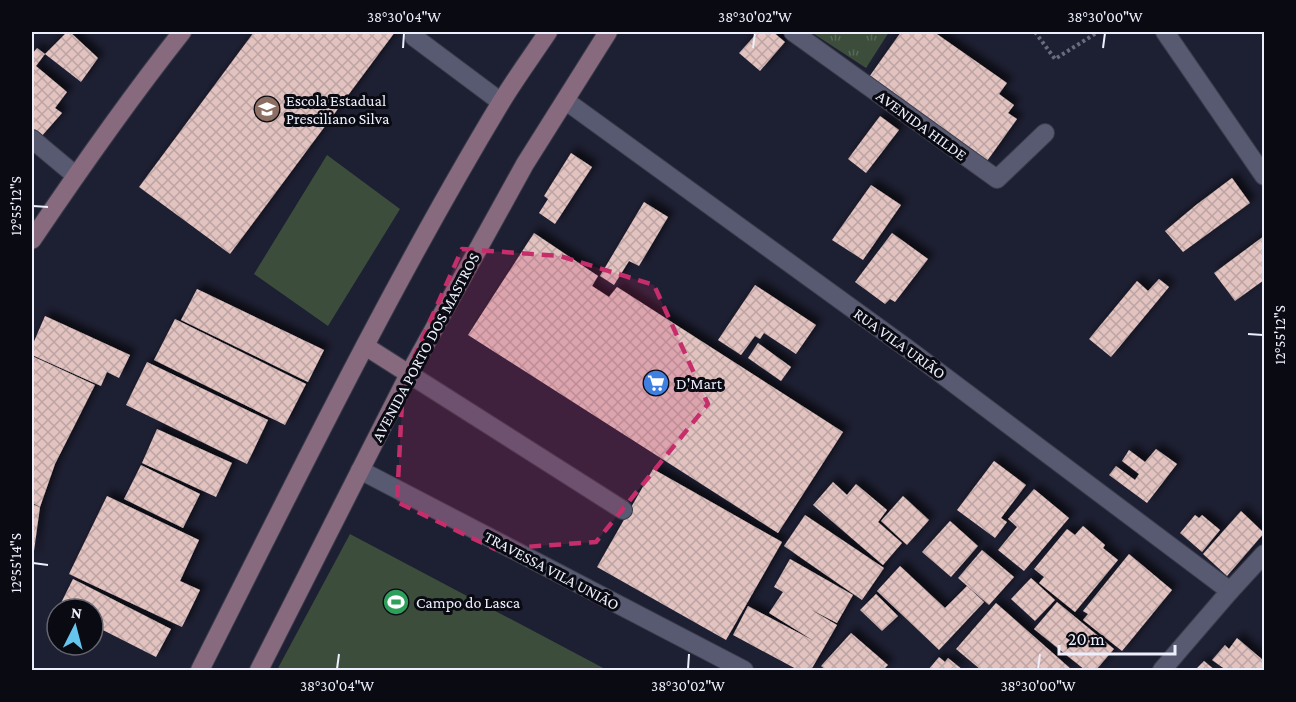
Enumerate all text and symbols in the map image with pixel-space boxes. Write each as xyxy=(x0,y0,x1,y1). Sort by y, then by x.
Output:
text: 38°30'04"W xyxy=(367,9,441,25)
text: 38°30'02"W xyxy=(718,9,792,25)
text: 38°30'00"W xyxy=(1067,9,1143,25)
street label: AVENIDA HILDE xyxy=(873,87,970,164)
place label: Escola Estadual Presciliano Silva xyxy=(286,92,390,127)
school or university icon: Escola Estadual Presciliano Silva xyxy=(252,94,282,124)
text: 12°55'12"S xyxy=(8,176,24,236)
street label: AVENIDA PORTO DOS MASTROS xyxy=(368,250,483,445)
street label: RUA VILA URIÃO xyxy=(851,305,949,382)
text: 12°55'12"S xyxy=(1272,305,1288,365)
supermarket icon: D'Mart xyxy=(641,368,671,398)
place label: D'Mart xyxy=(676,375,723,392)
street label: TRAVESSA VILA UNIÃO xyxy=(481,528,622,613)
text: 12°55'14"S xyxy=(8,533,24,593)
sports icon: Campo do Lasca xyxy=(381,587,411,617)
place label: Campo do Lasca xyxy=(416,594,521,612)
north arrow xyxy=(45,597,105,657)
text: N xyxy=(70,604,83,622)
scale bar xyxy=(1059,618,1174,656)
text: 20 m xyxy=(1068,629,1105,649)
text: 38°30'04"W xyxy=(300,678,374,694)
text: 38°30'02"W xyxy=(651,678,725,694)
text: 38°30'00"W xyxy=(1000,678,1076,694)

